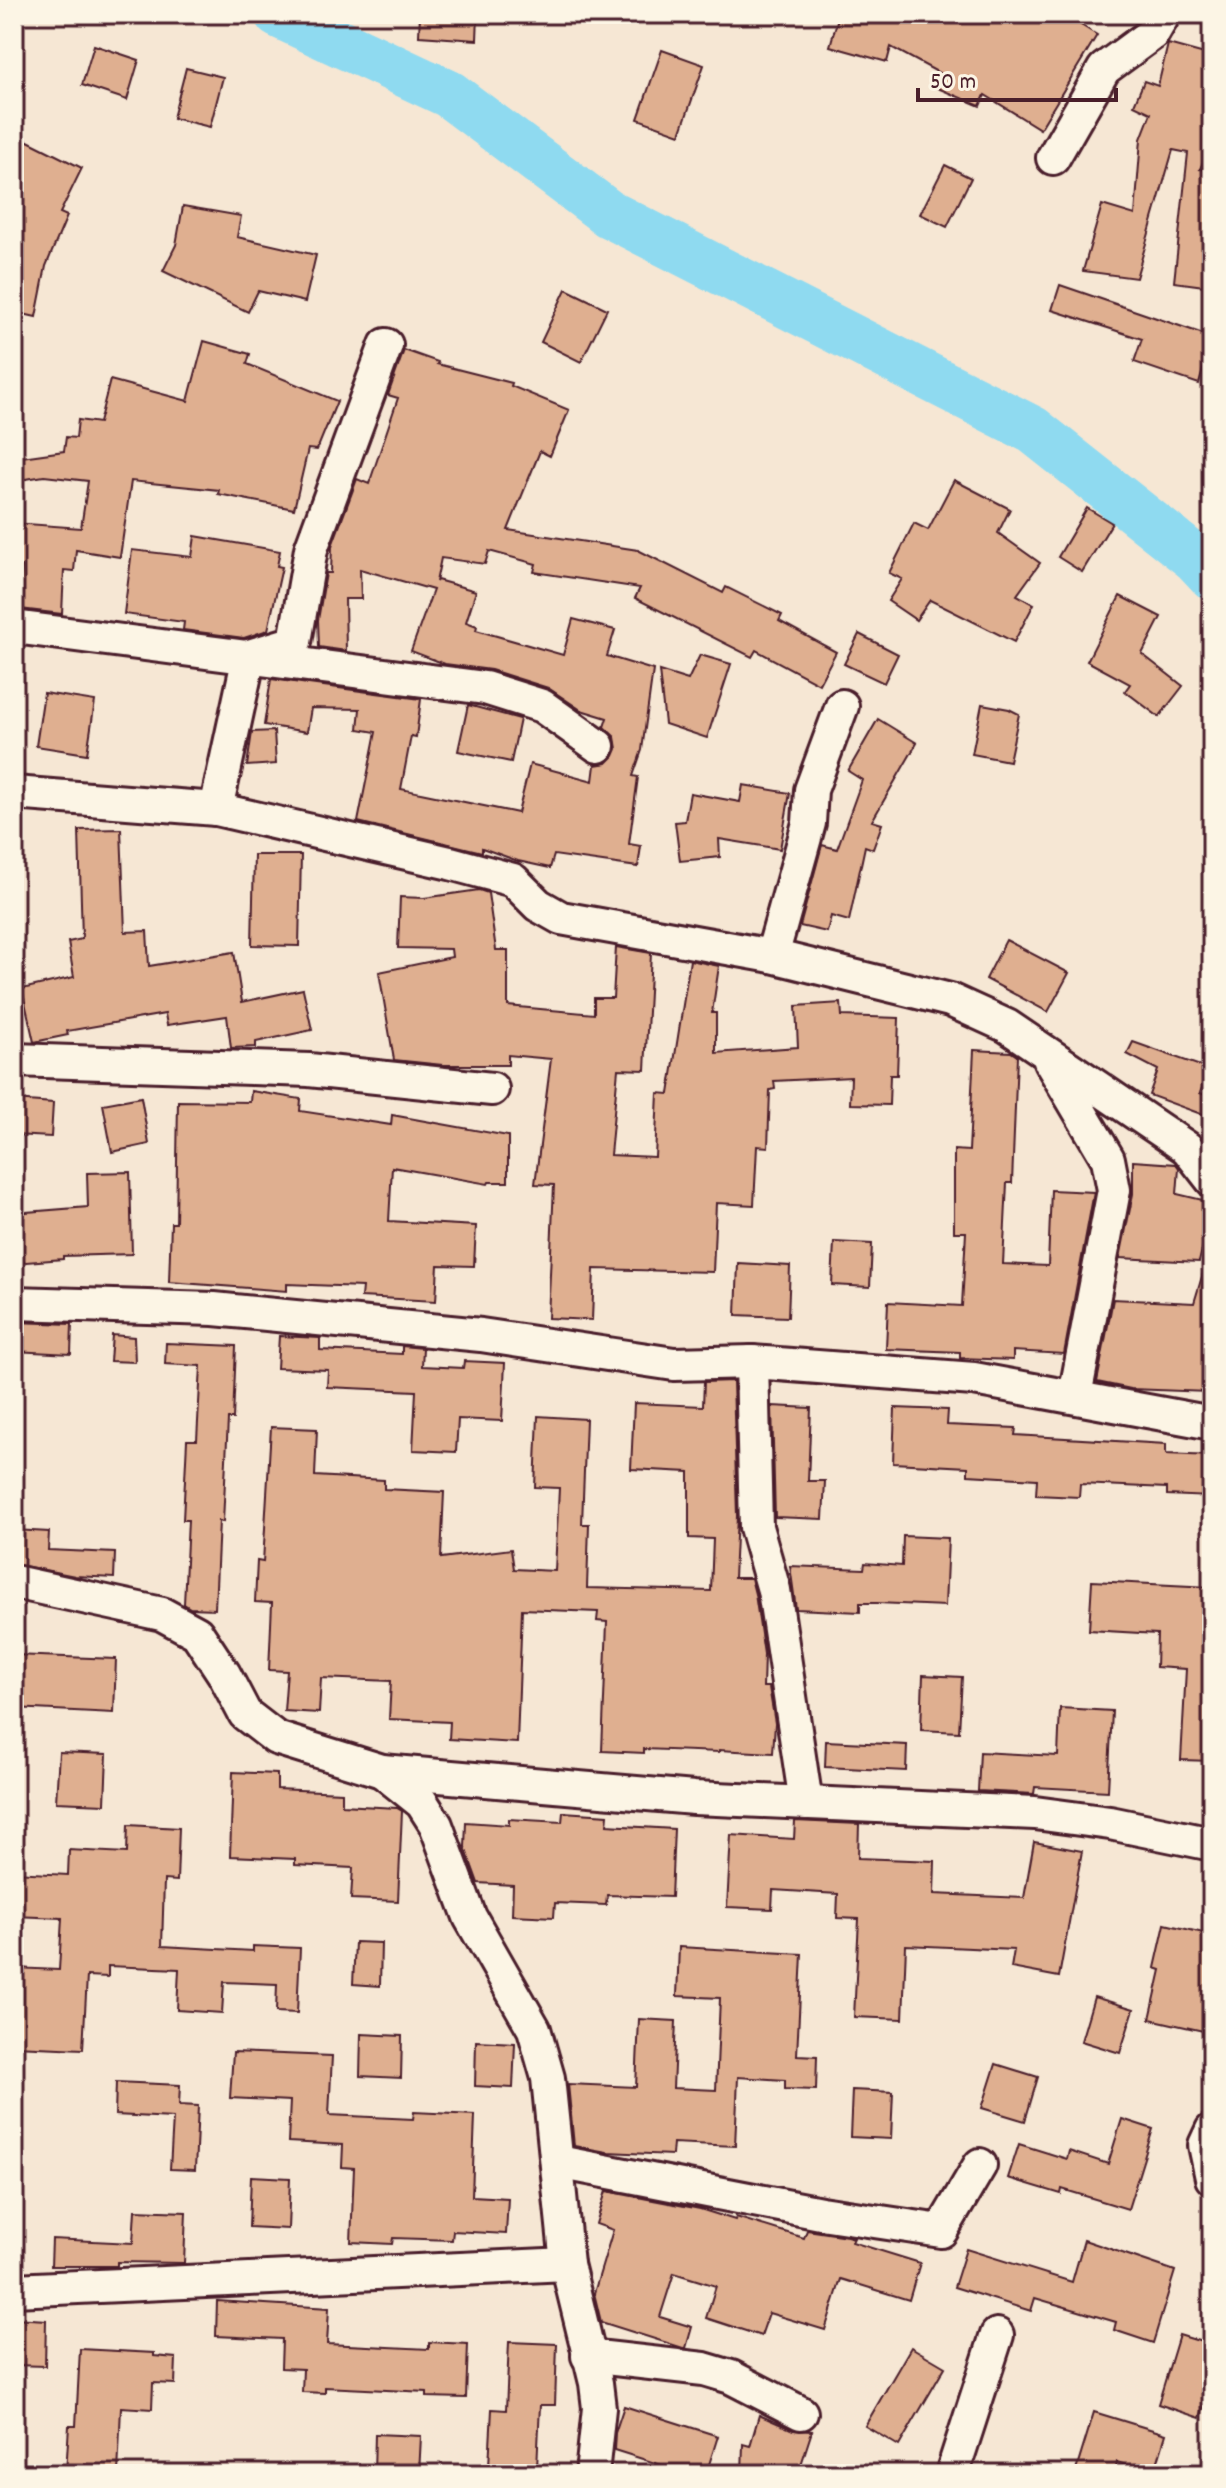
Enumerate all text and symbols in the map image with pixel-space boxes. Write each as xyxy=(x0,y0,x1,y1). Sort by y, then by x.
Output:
scale bar xyxy=(918,52,1116,102)
text: 50 m xyxy=(930,66,976,100)

